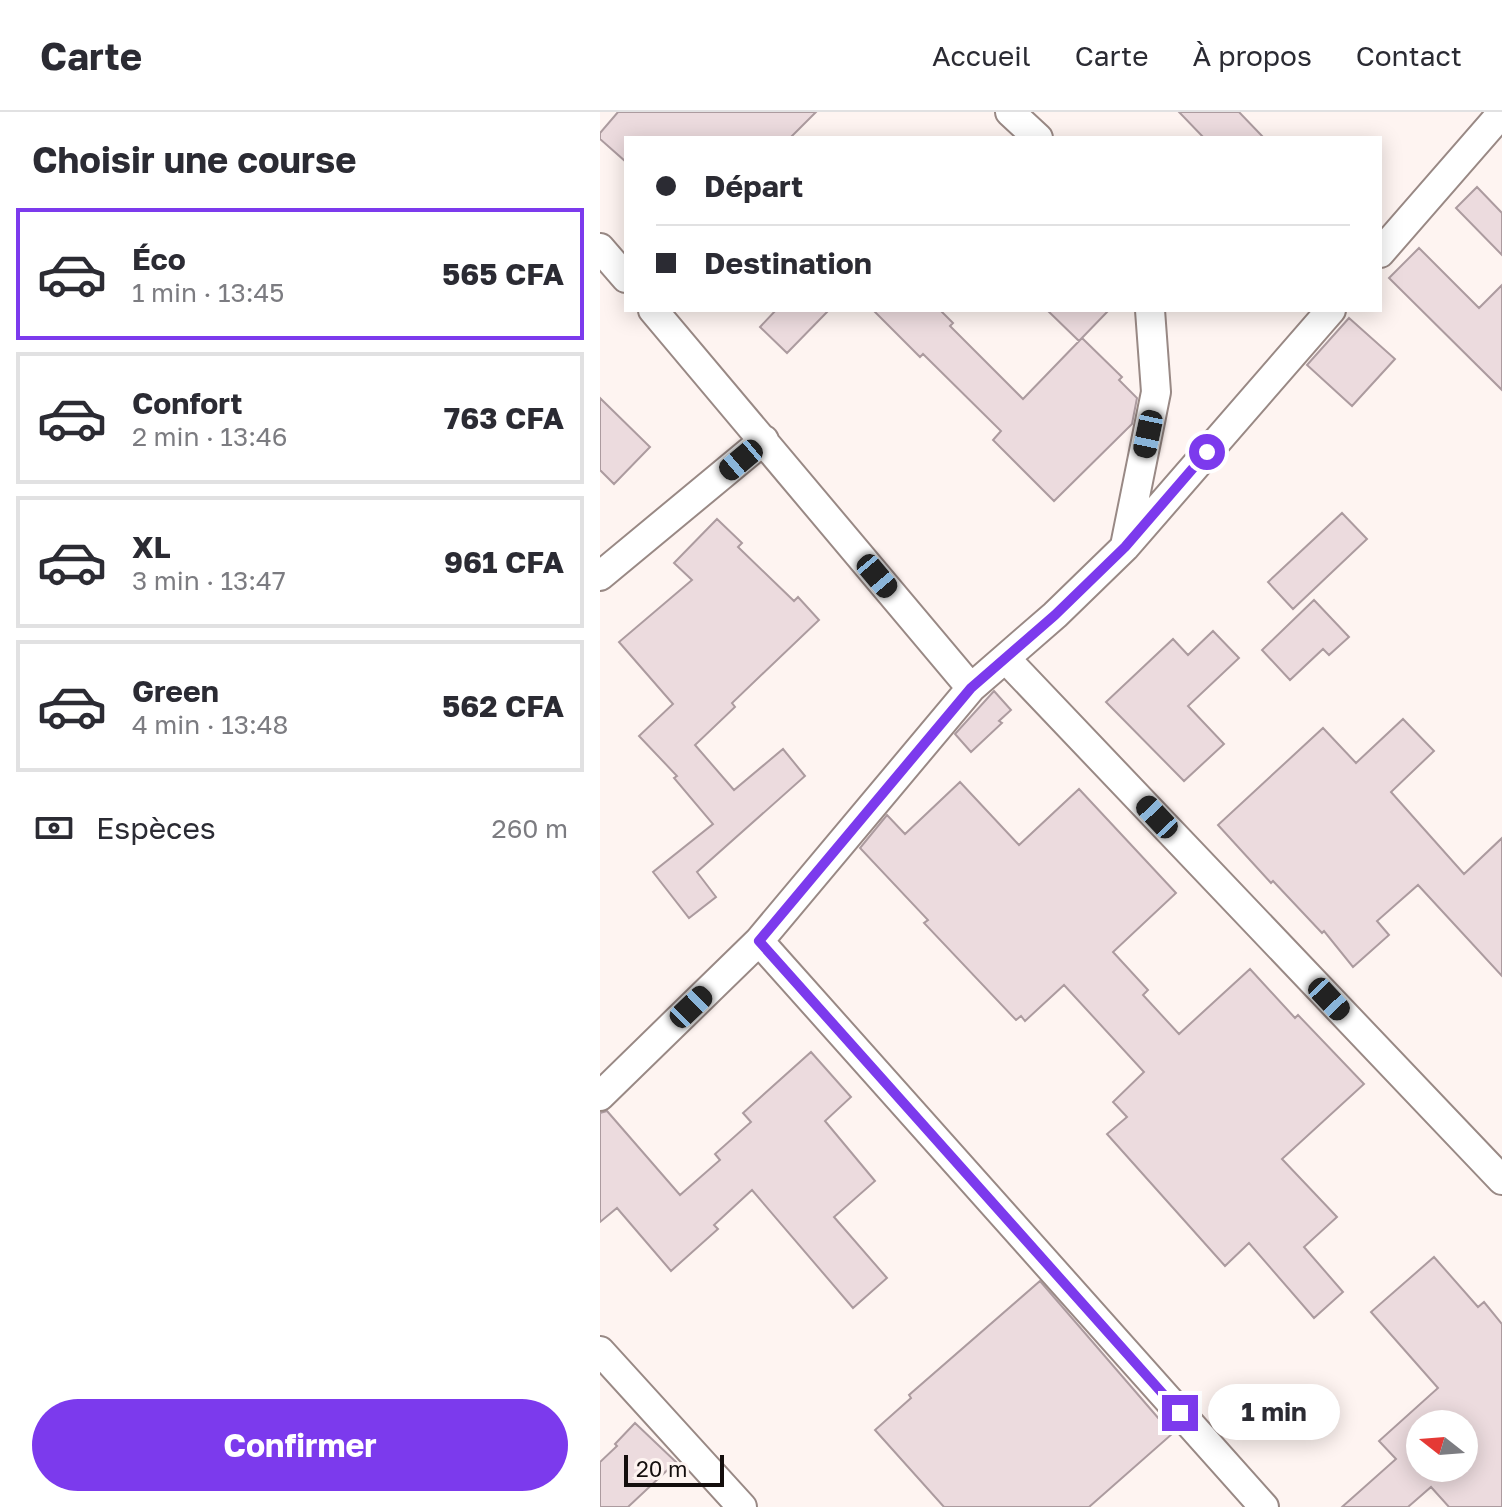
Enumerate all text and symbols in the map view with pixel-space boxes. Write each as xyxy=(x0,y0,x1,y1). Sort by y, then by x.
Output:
text: Carte xyxy=(40,33,142,78)
text: Accueil xyxy=(932,39,1031,72)
text: Carte xyxy=(1075,39,1148,72)
text: À propos xyxy=(1192,39,1312,72)
text: Contact xyxy=(1356,39,1462,72)
text: Choisir une course xyxy=(32,138,356,181)
text: Départ xyxy=(704,168,803,204)
icon: car xyxy=(36,238,108,310)
text: Éco xyxy=(132,241,186,277)
text: Destination xyxy=(704,245,872,281)
text: 565 CFA xyxy=(442,256,564,292)
text: 1 min · 13:45 xyxy=(132,277,284,308)
icon: car xyxy=(36,382,108,454)
text: Confort xyxy=(132,385,243,421)
text: 763 CFA xyxy=(444,400,564,436)
car xyxy=(1131,408,1165,460)
text: 2 min · 13:46 xyxy=(132,421,288,452)
route start xyxy=(1189,434,1225,470)
car xyxy=(715,435,767,485)
icon: car xyxy=(36,526,108,598)
text: XL xyxy=(132,529,171,565)
text: 961 CFA xyxy=(444,544,564,580)
car xyxy=(852,550,902,602)
text: 3 min · 13:47 xyxy=(132,565,286,596)
icon: car xyxy=(36,670,108,742)
text: Green xyxy=(132,673,219,709)
text: 562 CFA xyxy=(442,688,564,724)
text: 4 min · 13:48 xyxy=(132,709,288,740)
car xyxy=(1132,791,1182,843)
icon: cash xyxy=(32,806,76,850)
text: Espèces xyxy=(96,810,216,846)
text: 260 m xyxy=(492,813,568,844)
car xyxy=(1304,973,1354,1025)
car xyxy=(665,982,717,1032)
callout: 1 min xyxy=(1208,1385,1340,1441)
route end xyxy=(1162,1395,1198,1431)
text: 1 min xyxy=(1241,1396,1307,1427)
button: Confirmer xyxy=(32,1399,568,1491)
north arrow xyxy=(1406,1410,1478,1482)
map controls xyxy=(1406,1410,1478,1482)
scale bar xyxy=(624,1451,724,1487)
text: 20 m xyxy=(636,1455,687,1482)

